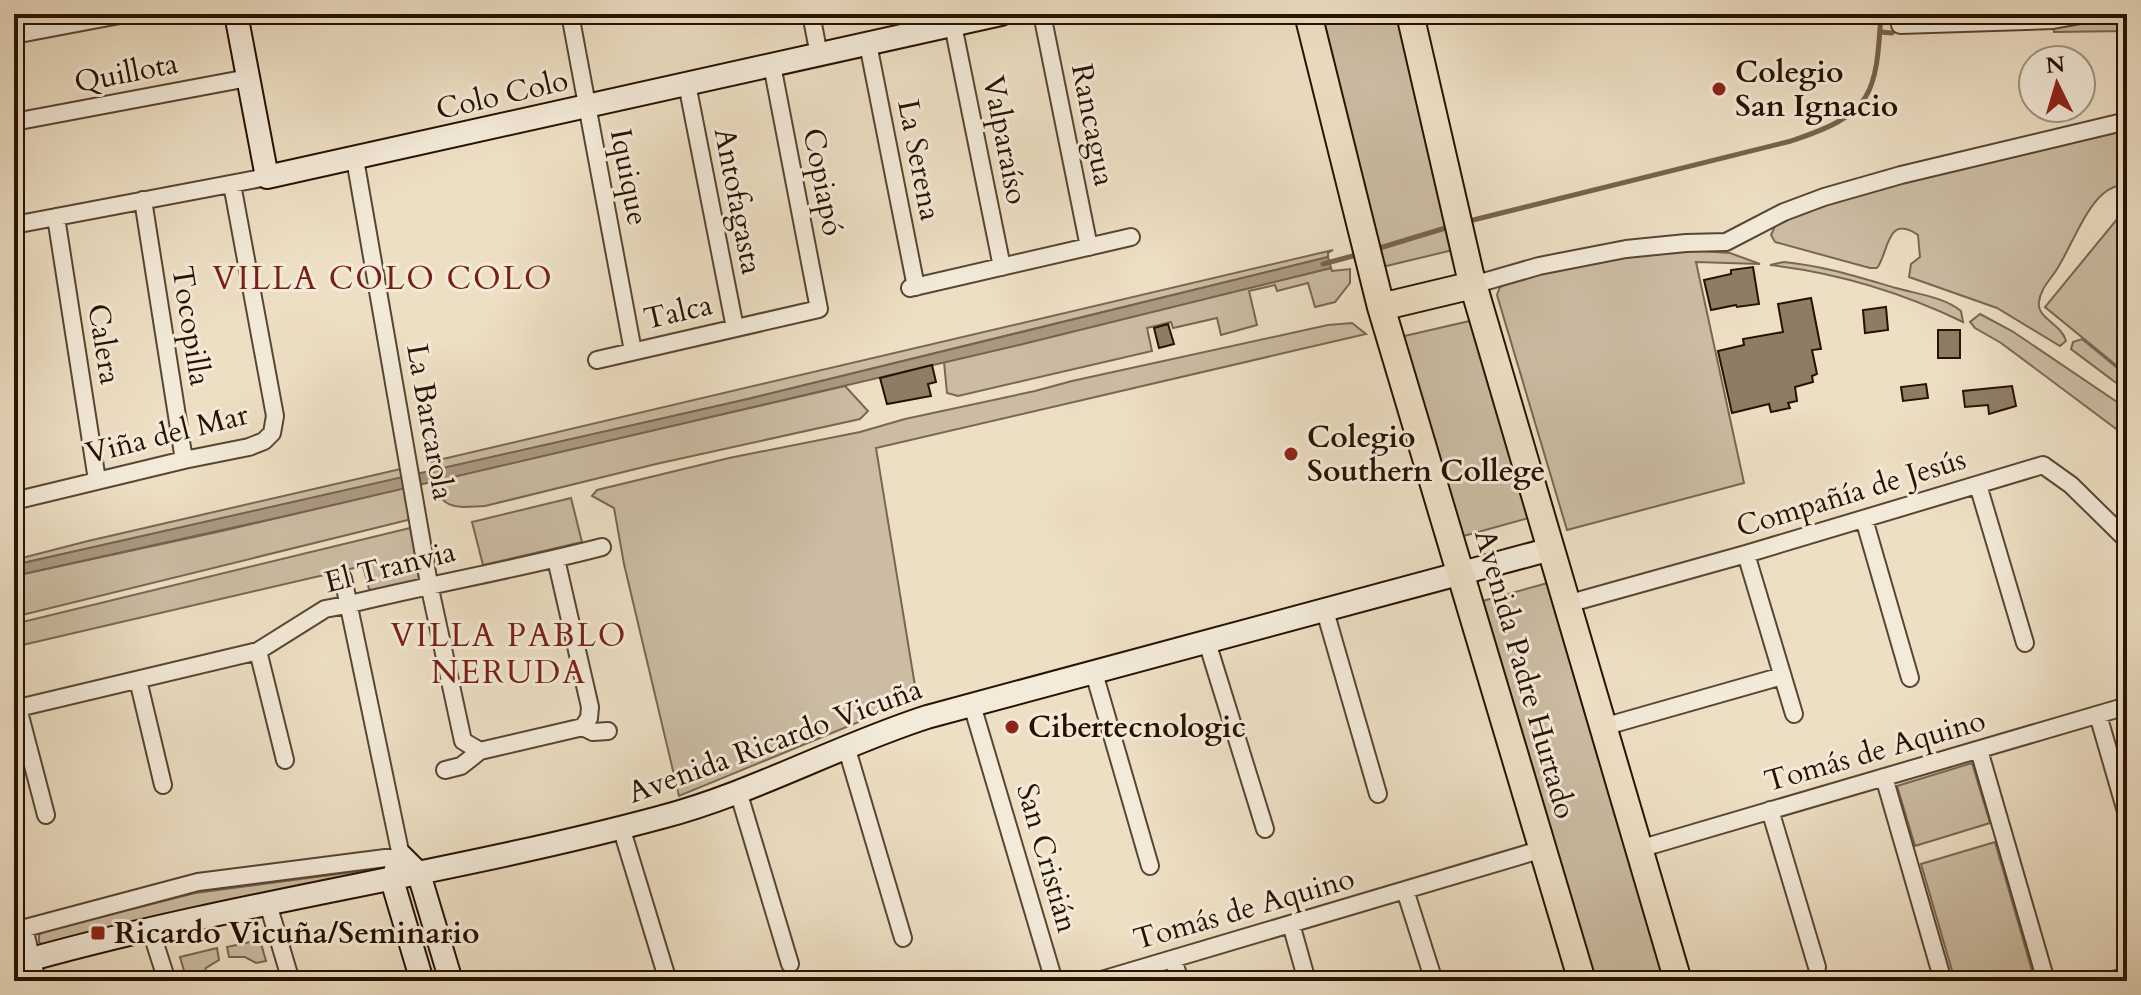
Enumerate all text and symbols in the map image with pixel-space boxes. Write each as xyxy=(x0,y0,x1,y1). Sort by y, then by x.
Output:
street label: Quillota xyxy=(71,43,181,103)
north arrow xyxy=(2017,44,2097,124)
text: N xyxy=(2045,49,2066,81)
place label: Colegio San Ignacio xyxy=(1735,52,1898,127)
street label: Colo Colo xyxy=(432,60,572,130)
street label: Rancagua xyxy=(1061,60,1125,190)
street label: Valparaíso xyxy=(972,72,1038,208)
marker: Colegio San Ignacio xyxy=(1710,80,1728,98)
street label: La Serena xyxy=(887,96,951,224)
street label: Antofagasta xyxy=(704,124,772,278)
street label: Iquique xyxy=(600,125,658,229)
street label: Copiapó xyxy=(793,125,853,239)
district label: VILLA COLO COLO xyxy=(212,257,554,301)
street label: Tocopilla xyxy=(161,263,221,389)
street label: Talca xyxy=(640,284,716,340)
street label: Calera xyxy=(77,301,131,387)
street label: La Barcarola xyxy=(396,341,464,503)
street label: Viña del Mar xyxy=(82,394,253,474)
place label: Colegio Southern College xyxy=(1307,417,1545,492)
street label: Compañía de Jesús xyxy=(1731,439,1971,547)
marker: Colegio Southern College xyxy=(1282,445,1300,463)
street label: Avenida Padre Hurtado xyxy=(1464,525,1586,823)
street label: El Tranvia xyxy=(320,531,460,603)
district label: VILLA PABLO NERUDA xyxy=(391,614,627,695)
street label: Avenida Ricardo Vicuña xyxy=(622,669,928,813)
street label: Tomás de Aquino xyxy=(1760,700,1990,802)
place label: Cibertecnologic xyxy=(1028,707,1246,748)
marker: Cibertecnologic xyxy=(1003,718,1021,736)
street label: San Cristián xyxy=(1006,779,1088,937)
street label: Tomás de Aquino xyxy=(1129,858,1359,960)
place label: Ricardo Vicuña/Seminario xyxy=(114,913,479,954)
marker: Ricardo Vicuña/Seminario xyxy=(89,924,107,942)

